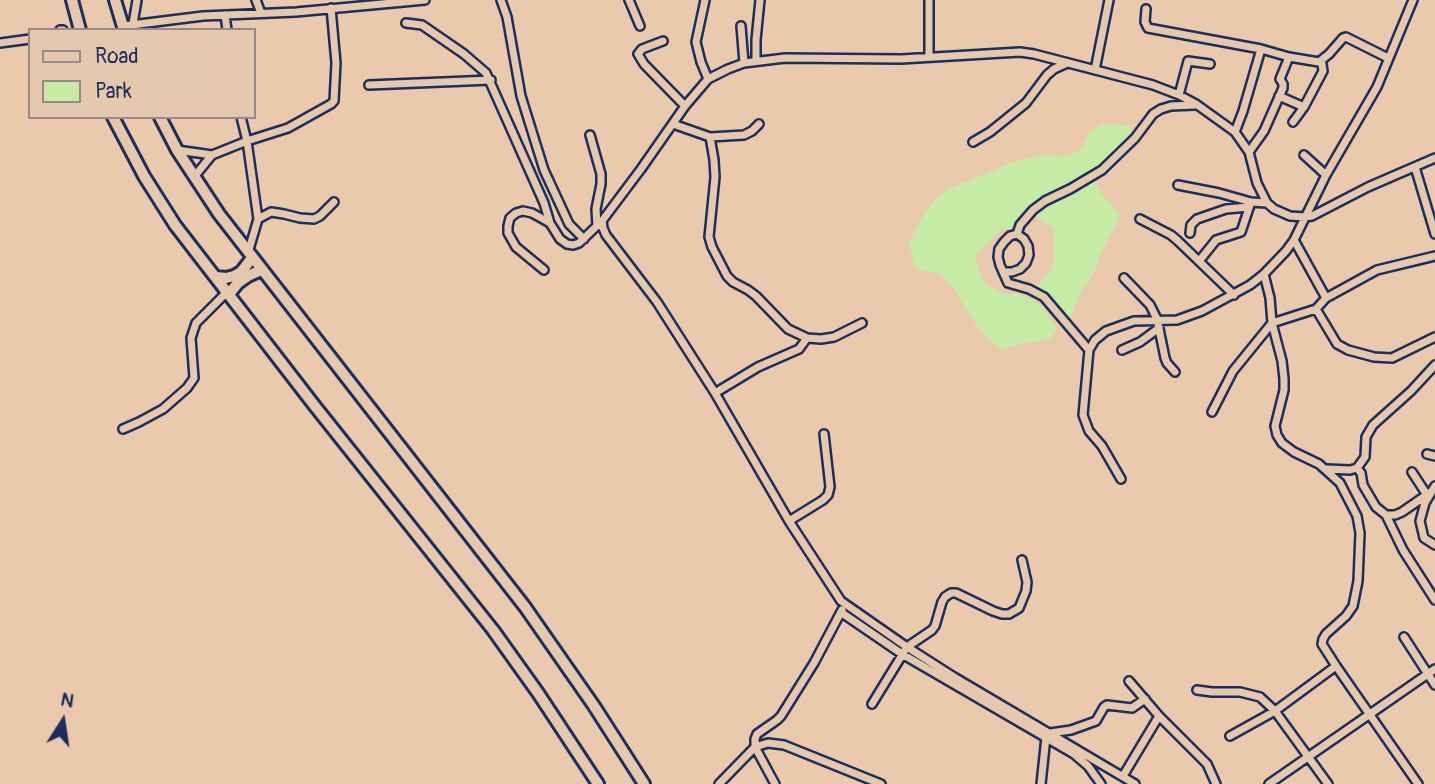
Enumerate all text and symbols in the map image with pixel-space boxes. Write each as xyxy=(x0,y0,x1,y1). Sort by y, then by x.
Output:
legend xyxy=(28,28,256,119)
text: Road xyxy=(95,43,139,70)
text: Park xyxy=(95,78,132,105)
north arrow xyxy=(28,686,98,756)
text: N xyxy=(59,687,76,714)

